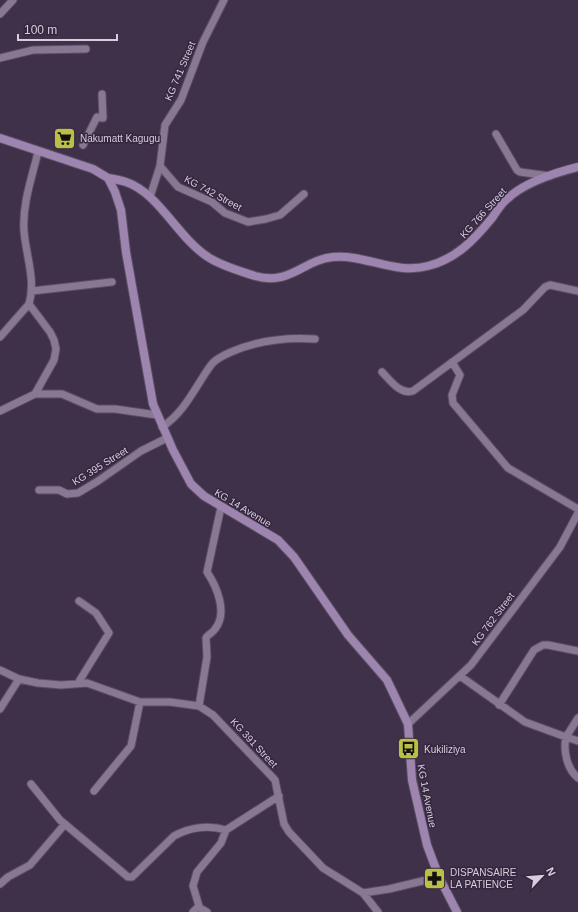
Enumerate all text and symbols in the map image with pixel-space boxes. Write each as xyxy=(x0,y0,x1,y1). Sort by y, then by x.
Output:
scale bar xyxy=(18,16,117,42)
text: 100 m xyxy=(24,23,57,37)
street label: KG 741 Street xyxy=(163,39,198,102)
supermarket icon: Nakumatt Kagugu xyxy=(51,125,77,151)
place label: Nakumatt Kagugu xyxy=(80,133,160,144)
street label: KG 742 Street xyxy=(182,173,244,213)
street label: KG 766 Street xyxy=(458,186,508,240)
street label: KG 395 Street xyxy=(70,444,130,487)
street label: KG 14 Avenue xyxy=(213,487,274,530)
street label: KG 762 Street xyxy=(470,590,517,648)
street label: KG 391 Street xyxy=(228,716,280,770)
bus stop icon: Kukiliziya xyxy=(396,736,422,762)
place label: Kukiliziya xyxy=(424,744,466,755)
street label: KG 14 Avenue xyxy=(415,763,439,829)
north arrow xyxy=(522,856,562,896)
pharmacy icon: DISPANSAIRE LA PATIENCE xyxy=(421,865,447,891)
text: N xyxy=(544,865,558,878)
place label: DISPANSAIRE LA PATIENCE xyxy=(450,867,517,890)

